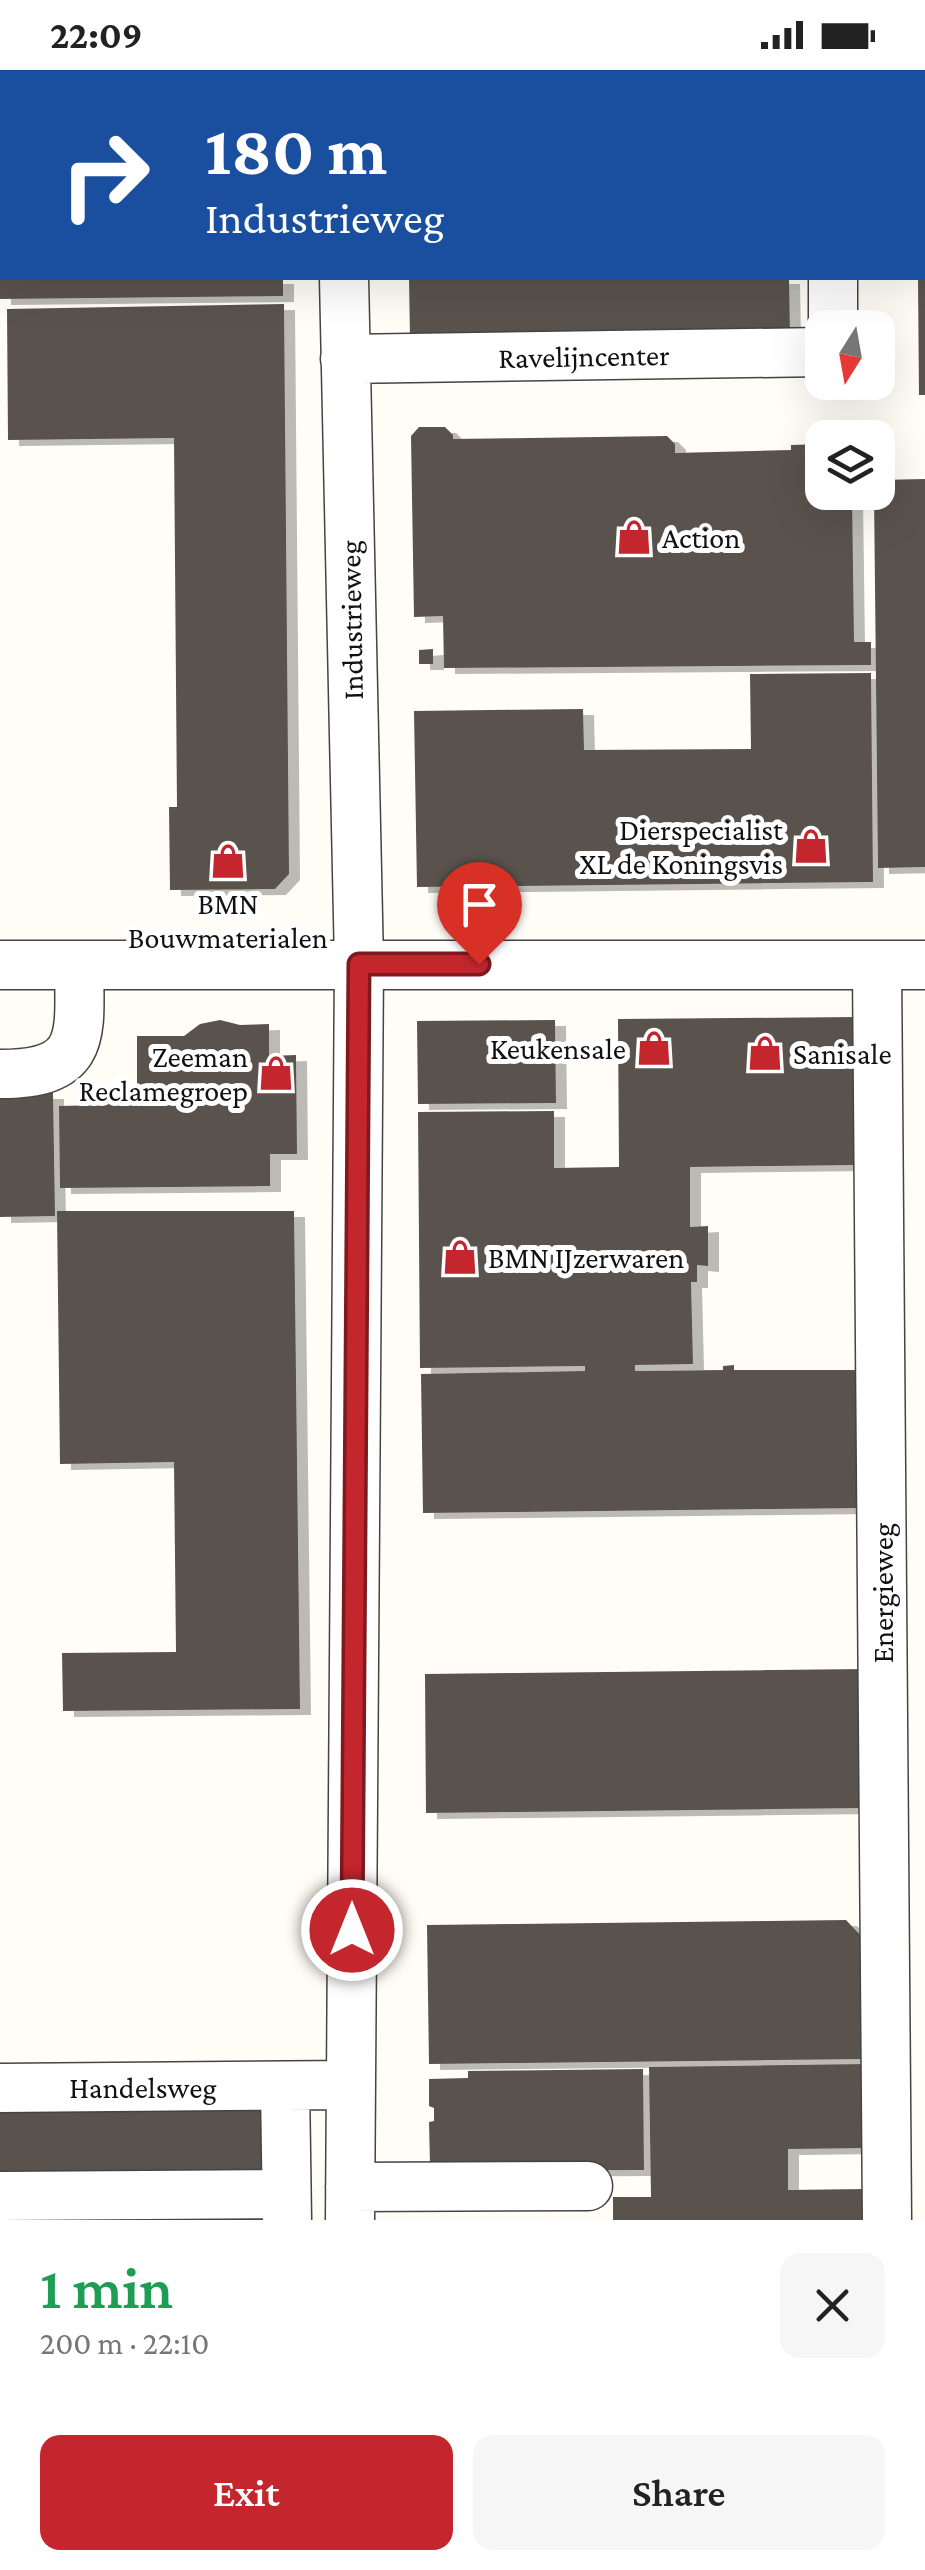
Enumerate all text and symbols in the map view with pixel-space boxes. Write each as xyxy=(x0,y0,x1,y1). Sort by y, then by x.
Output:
text: 22:09 xyxy=(50,14,143,56)
icon: right xyxy=(40,110,170,240)
text: 180 m xyxy=(205,111,387,189)
text: Industrieweg xyxy=(205,193,445,243)
north arrow xyxy=(805,310,895,400)
map controls xyxy=(805,310,895,510)
street label: Ravelijncenter xyxy=(498,338,670,375)
button: layers xyxy=(805,420,895,510)
shop icon: Action xyxy=(615,518,653,556)
place label: Action xyxy=(662,521,740,554)
street label: Industrieweg xyxy=(333,540,370,700)
place label: Dierspecialist XL de Koningsvis xyxy=(579,813,784,881)
shop icon: Dierspecialist XL de Koningsvis xyxy=(792,827,830,865)
shop icon: BMN Bouwmaterialen xyxy=(209,842,247,880)
pin xyxy=(437,862,522,965)
icon: arrive xyxy=(452,877,507,932)
place label: BMN Bouwmaterialen xyxy=(128,887,328,954)
shop icon: Keukensale xyxy=(635,1029,673,1067)
place label: Keukensale xyxy=(490,1032,626,1065)
shop icon: Sanisale xyxy=(746,1034,784,1072)
place label: Sanisale xyxy=(793,1037,892,1070)
place label: Zeeman Reclamegroep xyxy=(79,1040,248,1108)
shop icon: Zeeman Reclamegroep xyxy=(257,1054,295,1092)
shop icon: BMN IJzerwaren xyxy=(441,1238,479,1276)
place label: BMN IJzerwaren xyxy=(488,1241,684,1274)
street label: Energieweg xyxy=(866,1523,900,1663)
position arrow xyxy=(300,1878,404,1982)
street label: Handelsweg xyxy=(69,2071,217,2105)
button: close xyxy=(780,2253,885,2358)
text: 1 min xyxy=(40,2254,173,2321)
text: 200 m · 22:10 xyxy=(40,2325,209,2361)
button: Exit xyxy=(40,2435,453,2550)
button: Share xyxy=(473,2435,885,2550)

